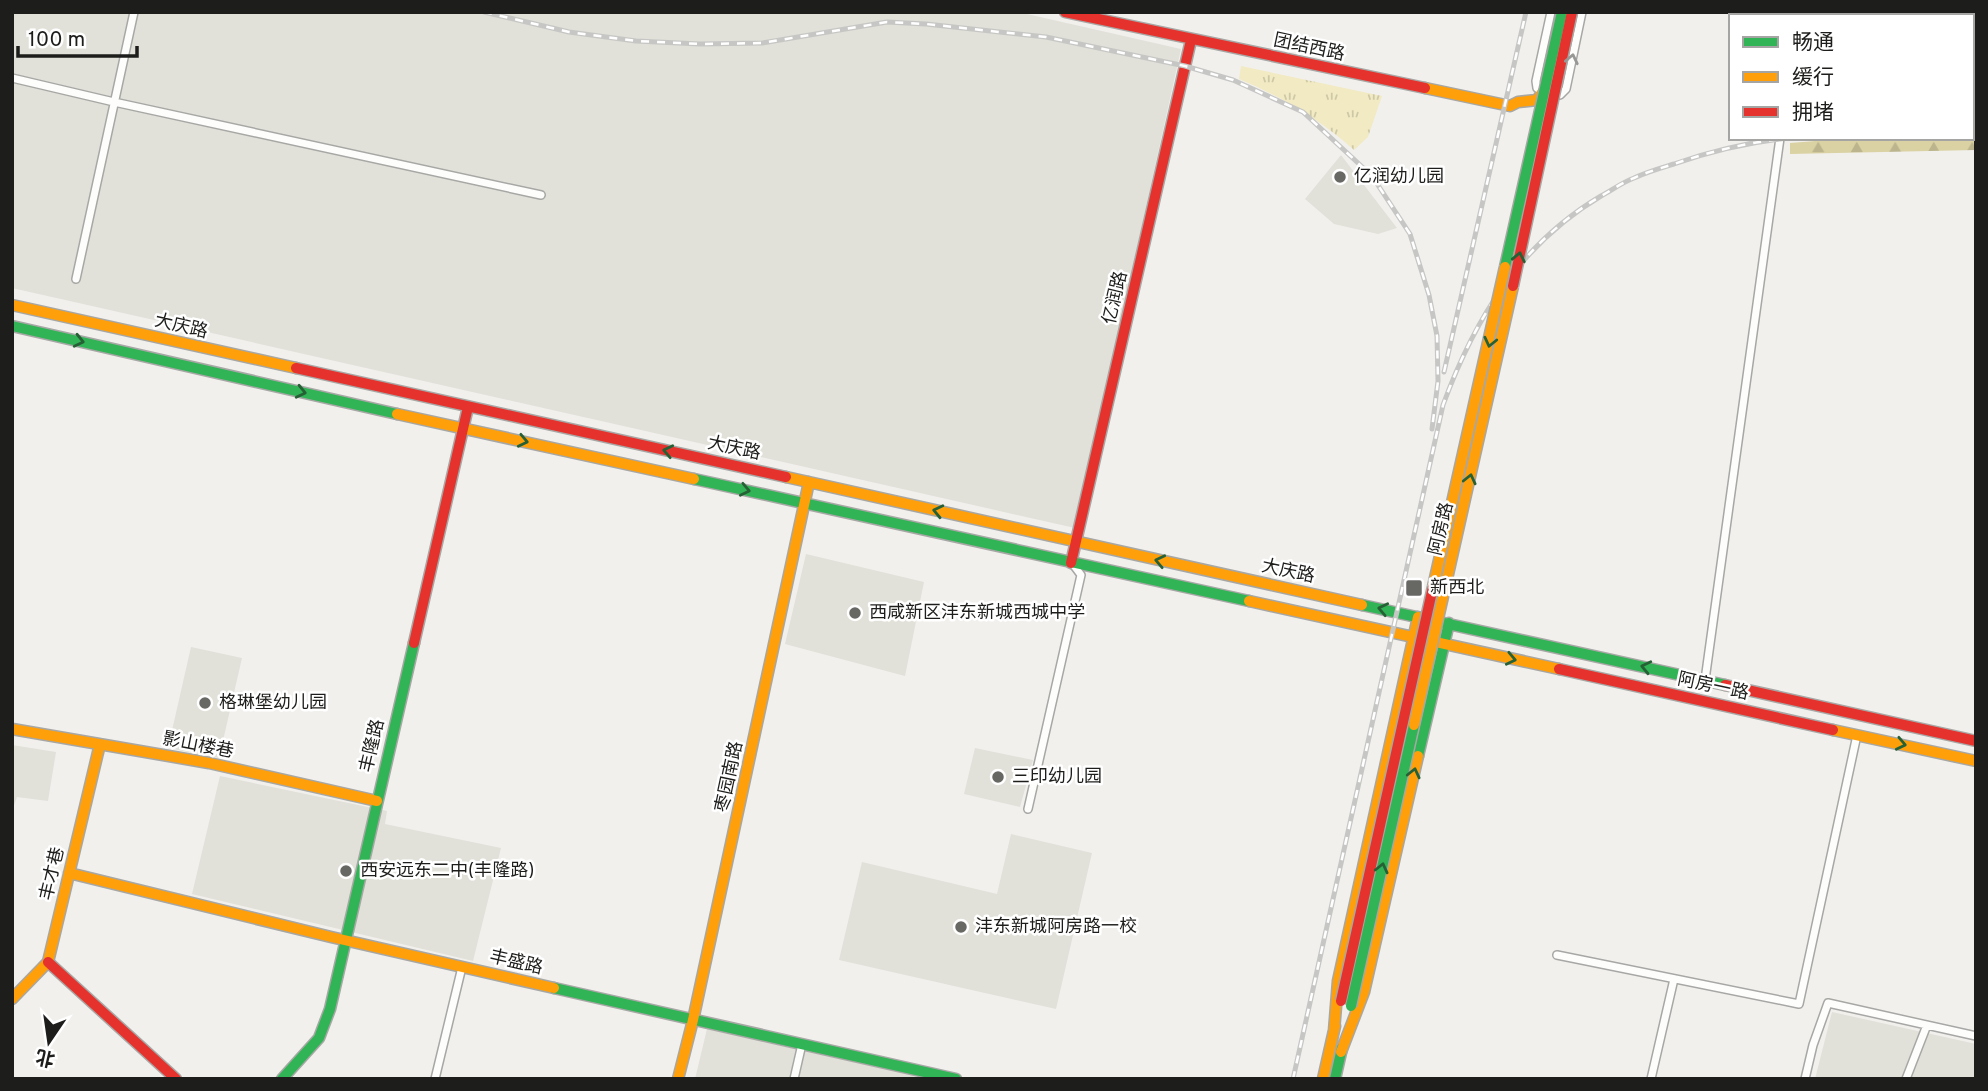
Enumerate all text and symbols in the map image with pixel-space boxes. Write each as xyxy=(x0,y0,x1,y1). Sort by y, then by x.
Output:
scale bar xyxy=(18,14,136,58)
legend xyxy=(1729,14,1974,140)
text: 100 m xyxy=(28,27,85,54)
street label: 团结西路 xyxy=(1271,29,1347,67)
text: 畅通 xyxy=(1792,30,1834,57)
one-way arrow xyxy=(1564,53,1579,65)
text: 缓行 xyxy=(1792,65,1834,92)
text: 拥堵 xyxy=(1792,100,1834,127)
place label: 亿润幼儿园 xyxy=(1354,166,1444,189)
marker: 亿润幼儿园 xyxy=(1332,169,1348,185)
one-way arrow xyxy=(1511,251,1526,263)
street label: 亿润路 xyxy=(1099,269,1133,327)
street label: 大庆路 xyxy=(152,310,210,344)
one-way arrow xyxy=(73,333,85,348)
one-way arrow xyxy=(1483,336,1498,348)
one-way arrow xyxy=(295,383,307,398)
street label: 大庆路 xyxy=(705,432,763,466)
one-way arrow xyxy=(517,433,529,448)
one-way arrow xyxy=(662,445,674,459)
one-way arrow xyxy=(1462,473,1476,485)
one-way arrow xyxy=(739,482,751,496)
street label: 阿房路 xyxy=(1425,500,1459,558)
one-way arrow xyxy=(932,505,944,519)
one-way arrow xyxy=(1154,554,1166,569)
street label: 大庆路 xyxy=(1259,555,1317,589)
place label: 新西北 xyxy=(1430,577,1484,600)
marker: 新西北 xyxy=(1404,578,1424,598)
place label: 西咸新区沣东新城西城中学 xyxy=(869,602,1085,625)
one-way arrow xyxy=(1377,602,1389,617)
marker: 西咸新区沣东新城西城中学 xyxy=(847,605,863,621)
one-way arrow xyxy=(1505,650,1517,665)
one-way arrow xyxy=(1640,661,1652,675)
street label: 阿房一路 xyxy=(1675,668,1751,706)
place label: 格琳堡幼儿园 xyxy=(219,692,327,715)
marker: 格琳堡幼儿园 xyxy=(197,695,213,711)
street label: 丰隆路 xyxy=(356,717,390,775)
street label: 影山楼巷 xyxy=(160,728,236,764)
one-way arrow xyxy=(1895,736,1907,751)
street label: 枣园南路 xyxy=(711,739,749,815)
place label: 三印幼儿园 xyxy=(1012,766,1102,789)
one-way arrow xyxy=(1406,768,1421,780)
marker: 三印幼儿园 xyxy=(990,769,1006,785)
street label: 丰才巷 xyxy=(36,845,70,903)
place label: 西安远东二中(丰隆路) xyxy=(360,860,534,883)
one-way arrow xyxy=(1374,862,1388,874)
marker: 西安远东二中(丰隆路) xyxy=(338,863,354,879)
place label: 沣东新城阿房路一校 xyxy=(975,916,1137,939)
marker: 沣东新城阿房路一校 xyxy=(953,919,969,935)
street label: 丰盛路 xyxy=(487,946,545,980)
north arrow xyxy=(14,1007,84,1077)
text: 北 xyxy=(34,1043,58,1070)

